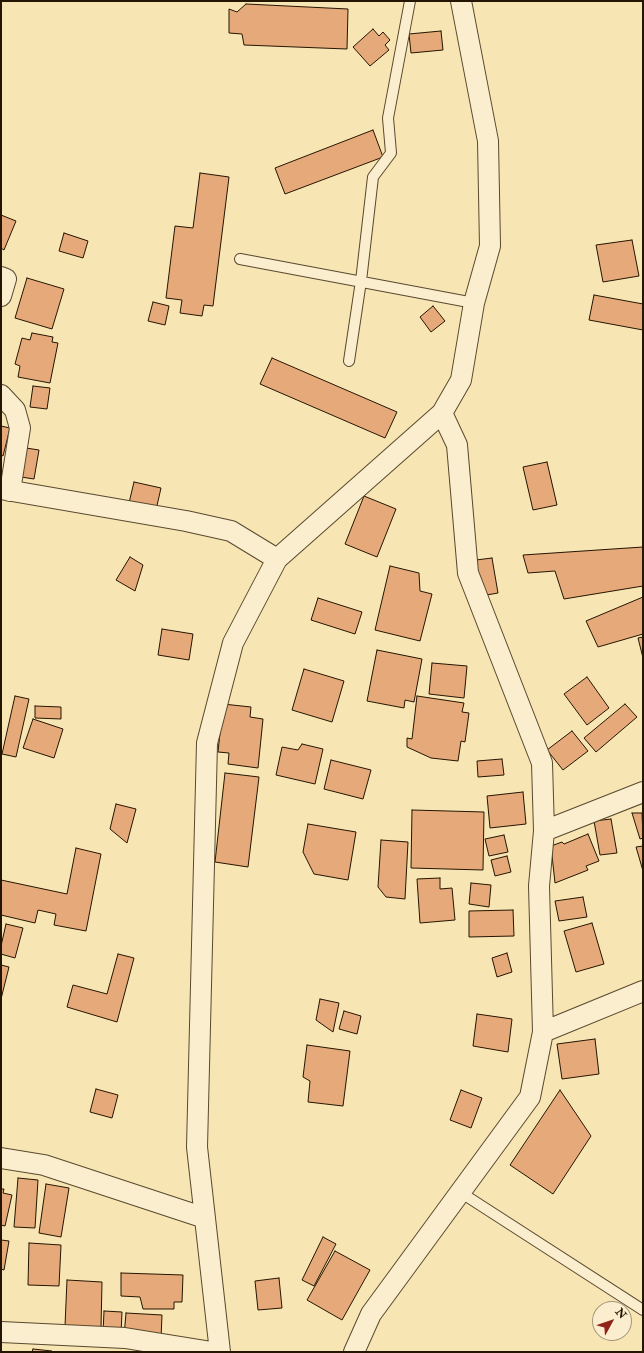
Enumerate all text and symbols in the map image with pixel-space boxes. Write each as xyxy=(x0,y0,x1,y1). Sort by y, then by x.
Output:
north arrow xyxy=(592,1301,632,1341)
text: N xyxy=(613,1306,629,1322)

